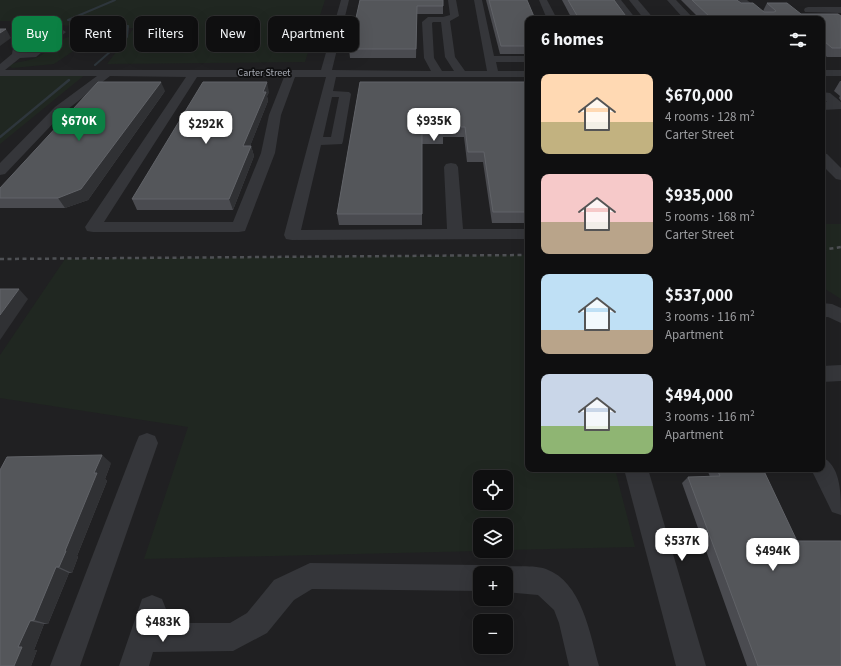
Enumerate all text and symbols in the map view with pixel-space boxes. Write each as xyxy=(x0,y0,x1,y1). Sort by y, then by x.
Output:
chip: Buy xyxy=(12,16,62,52)
chip: Rent xyxy=(70,16,126,52)
chip: Filters xyxy=(134,16,198,52)
chip: New xyxy=(206,16,260,52)
chip: Apartment xyxy=(268,16,359,52)
text: 6 homes xyxy=(541,28,603,52)
icon: filters xyxy=(787,29,809,51)
street label: Carter Street xyxy=(238,66,291,80)
text: $670,000 xyxy=(665,84,733,108)
icon: home xyxy=(573,90,621,138)
pin: $670K xyxy=(51,108,107,142)
pin: $935K xyxy=(406,108,462,142)
text: 4 rooms · 128 m² xyxy=(665,108,755,126)
pin: $292K xyxy=(178,111,234,145)
text: $670K xyxy=(61,112,97,130)
text: $935K xyxy=(416,112,452,130)
text: $292K xyxy=(188,115,224,133)
text: Carter Street xyxy=(665,126,734,144)
text: $935,000 xyxy=(665,184,733,208)
icon: home xyxy=(573,190,621,238)
text: 5 rooms · 168 m² xyxy=(665,208,755,226)
text: Carter Street xyxy=(665,226,734,244)
text: $537,000 xyxy=(665,284,733,308)
icon: home xyxy=(573,290,621,338)
text: 3 rooms · 116 m² xyxy=(665,308,755,326)
text: Apartment xyxy=(665,326,723,344)
text: $494,000 xyxy=(665,384,733,408)
icon: home xyxy=(573,390,621,438)
text: 3 rooms · 116 m² xyxy=(665,408,755,426)
text: Apartment xyxy=(665,426,723,444)
map controls xyxy=(473,470,513,654)
button: locate xyxy=(473,470,513,510)
button: layers xyxy=(473,518,513,558)
pin: $537K xyxy=(654,528,710,562)
text: $537K xyxy=(664,532,700,550)
pin: $494K xyxy=(745,538,801,572)
text: $494K xyxy=(755,542,791,560)
button: + xyxy=(473,566,513,606)
pin: $483K xyxy=(135,609,191,643)
text: $483K xyxy=(145,613,181,631)
button: − xyxy=(473,614,513,654)

